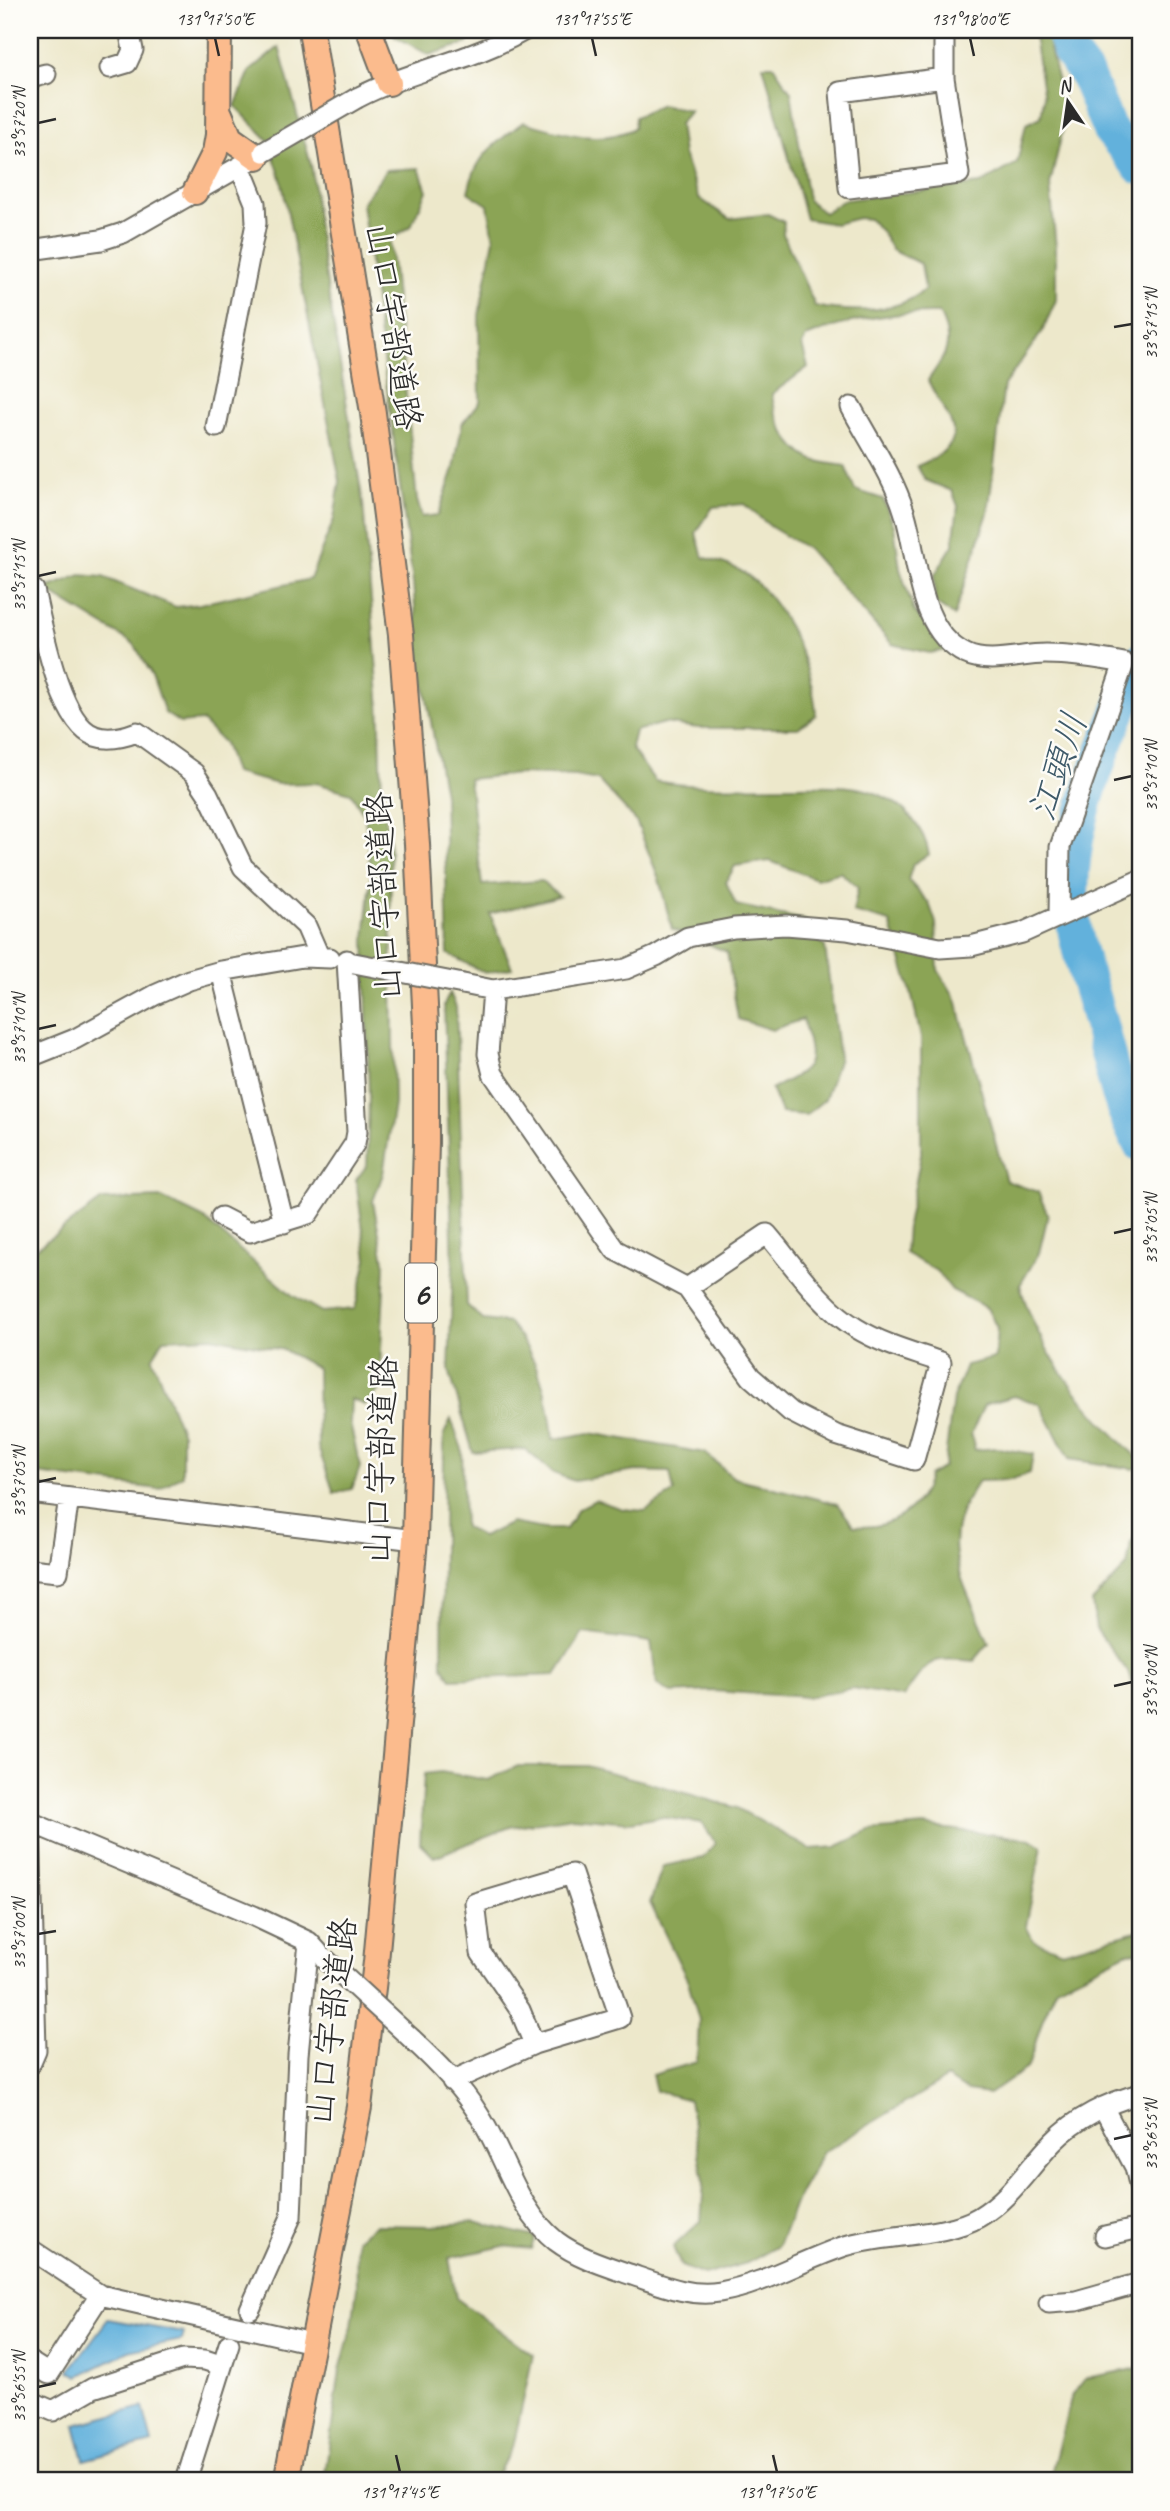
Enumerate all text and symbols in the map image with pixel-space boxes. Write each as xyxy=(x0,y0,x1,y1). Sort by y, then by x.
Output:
text: 131°17'50"E xyxy=(176,8,256,30)
text: 131°17'55"E xyxy=(553,8,633,30)
text: 131°18'00"E xyxy=(931,8,1011,30)
north arrow xyxy=(1034,66,1104,136)
text: N xyxy=(1056,73,1076,99)
text: 33°57'20"N xyxy=(8,84,30,158)
street label: 山口宇部道路 xyxy=(355,219,432,433)
text: 33°57'15"N xyxy=(1140,285,1162,359)
text: 33°57'15"N xyxy=(8,537,30,611)
water label: 江頭川 xyxy=(1017,706,1098,826)
text: 33°57'10"N xyxy=(1140,737,1162,811)
street label: 山口宇部道路 xyxy=(356,790,411,1002)
text: 33°57'10"N xyxy=(8,990,30,1064)
text: 33°57'05"N xyxy=(1140,1190,1162,1264)
road number: 6 xyxy=(405,1264,437,1322)
street label: 山口宇部道路 xyxy=(354,1354,407,1566)
text: 33°57'05"N xyxy=(8,1443,30,1517)
text: 33°57'00"N xyxy=(1140,1643,1162,1717)
text: 33°57'00"N xyxy=(8,1895,30,1969)
street label: 山口宇部道路 xyxy=(296,1914,367,2128)
text: 33°56'55"N xyxy=(1140,2096,1162,2170)
text: 33°56'55"N xyxy=(8,2348,30,2422)
text: 131°17'45"E xyxy=(361,2481,441,2503)
text: 131°17'50"E xyxy=(738,2481,818,2503)

